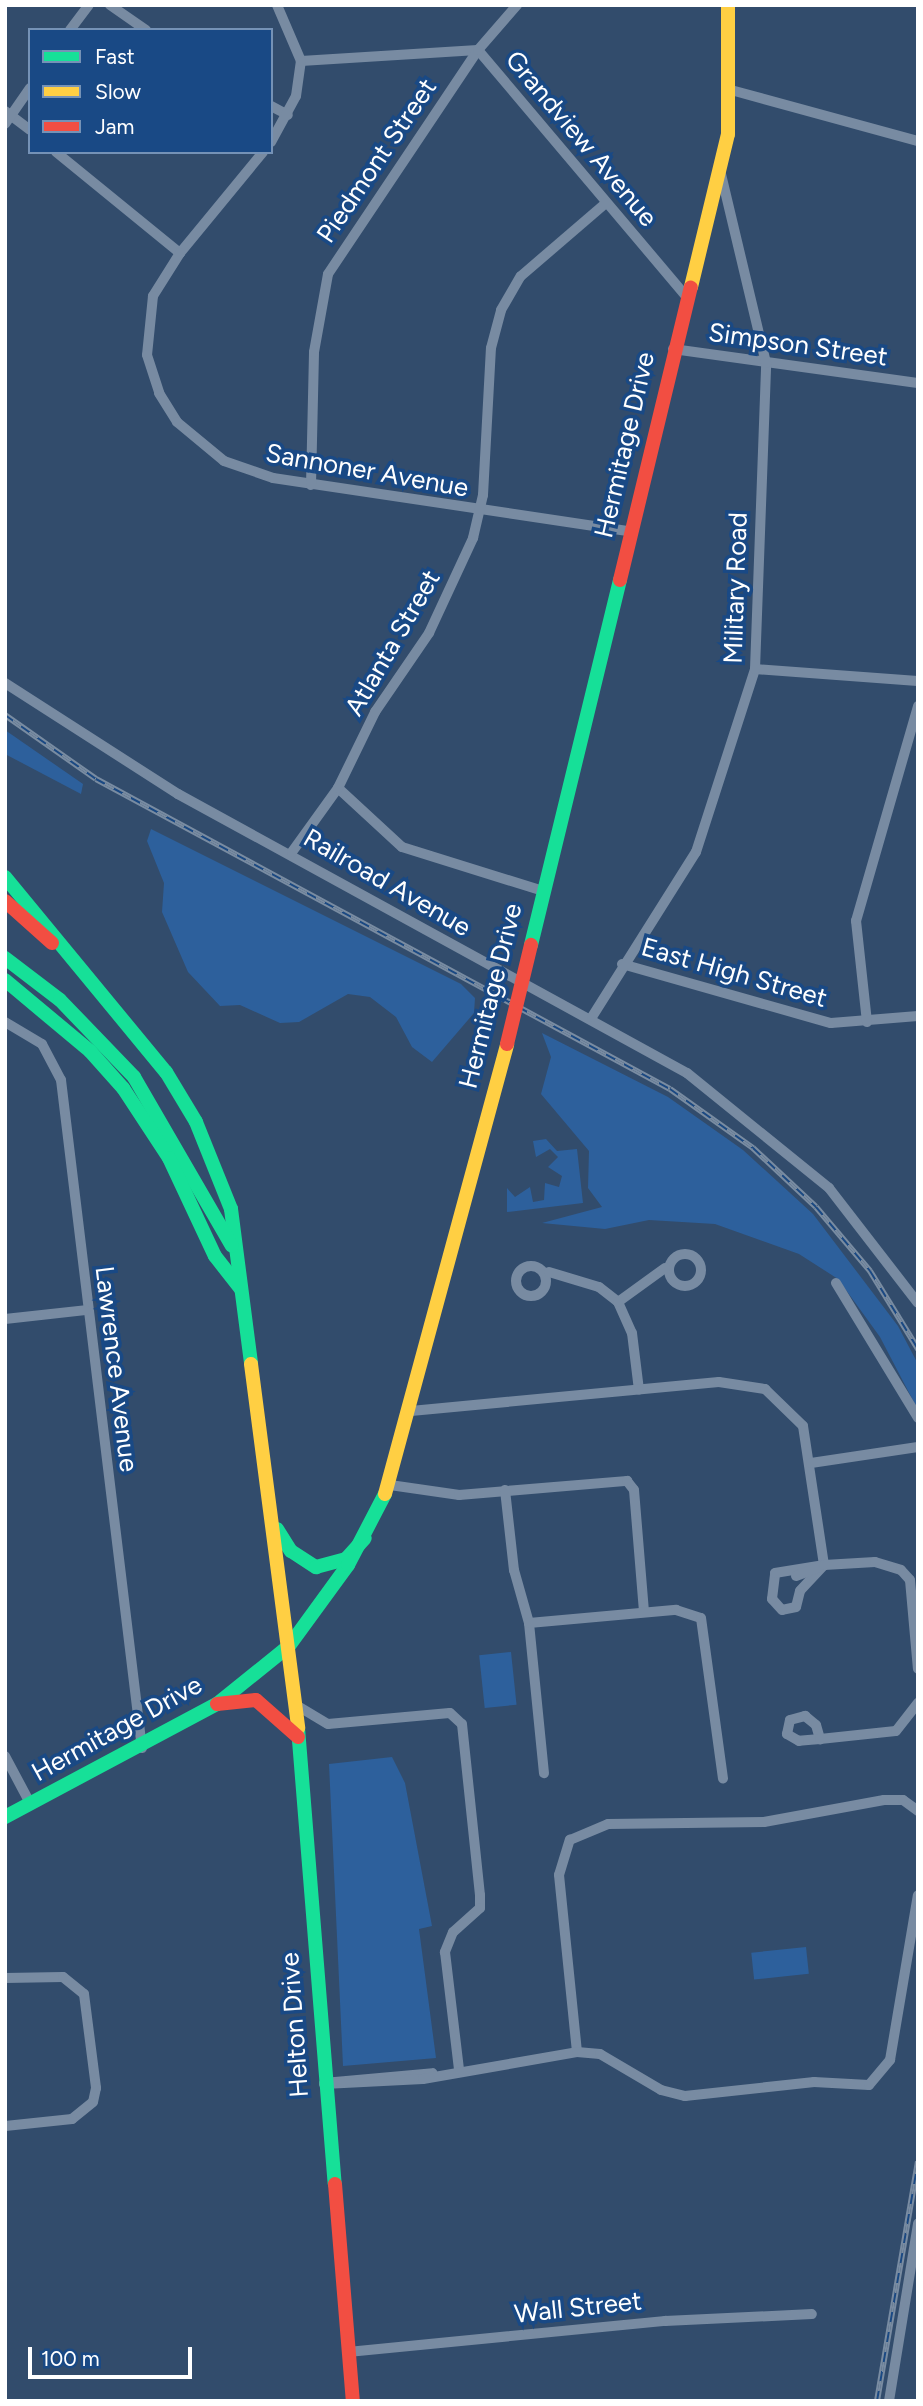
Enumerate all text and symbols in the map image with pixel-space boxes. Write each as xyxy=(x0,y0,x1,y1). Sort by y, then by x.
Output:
legend xyxy=(28,28,273,154)
text: Fast xyxy=(95,44,135,69)
street label: Grandview Avenue xyxy=(498,45,664,233)
street label: Piedmont Street xyxy=(311,73,443,249)
text: Slow xyxy=(95,79,141,104)
text: Jam xyxy=(95,114,134,139)
street label: Simpson Street xyxy=(706,317,890,373)
street label: Hermitage Drive xyxy=(588,349,662,541)
street label: Sannoner Avenue xyxy=(263,438,471,504)
street label: Military Road xyxy=(718,512,754,664)
street label: Atlanta Street xyxy=(339,565,447,721)
street label: Railroad Avenue xyxy=(298,822,476,944)
street label: Hermitage Drive xyxy=(453,900,529,1092)
street label: East High Street xyxy=(638,932,830,1014)
street label: Lawrence Avenue xyxy=(88,1264,144,1474)
street label: Hermitage Drive xyxy=(26,1669,208,1789)
street label: Helton Drive xyxy=(274,1951,316,2099)
street label: Wall Street xyxy=(513,2286,643,2330)
scale bar xyxy=(32,2332,196,2376)
text: 100 m xyxy=(41,2346,100,2371)

